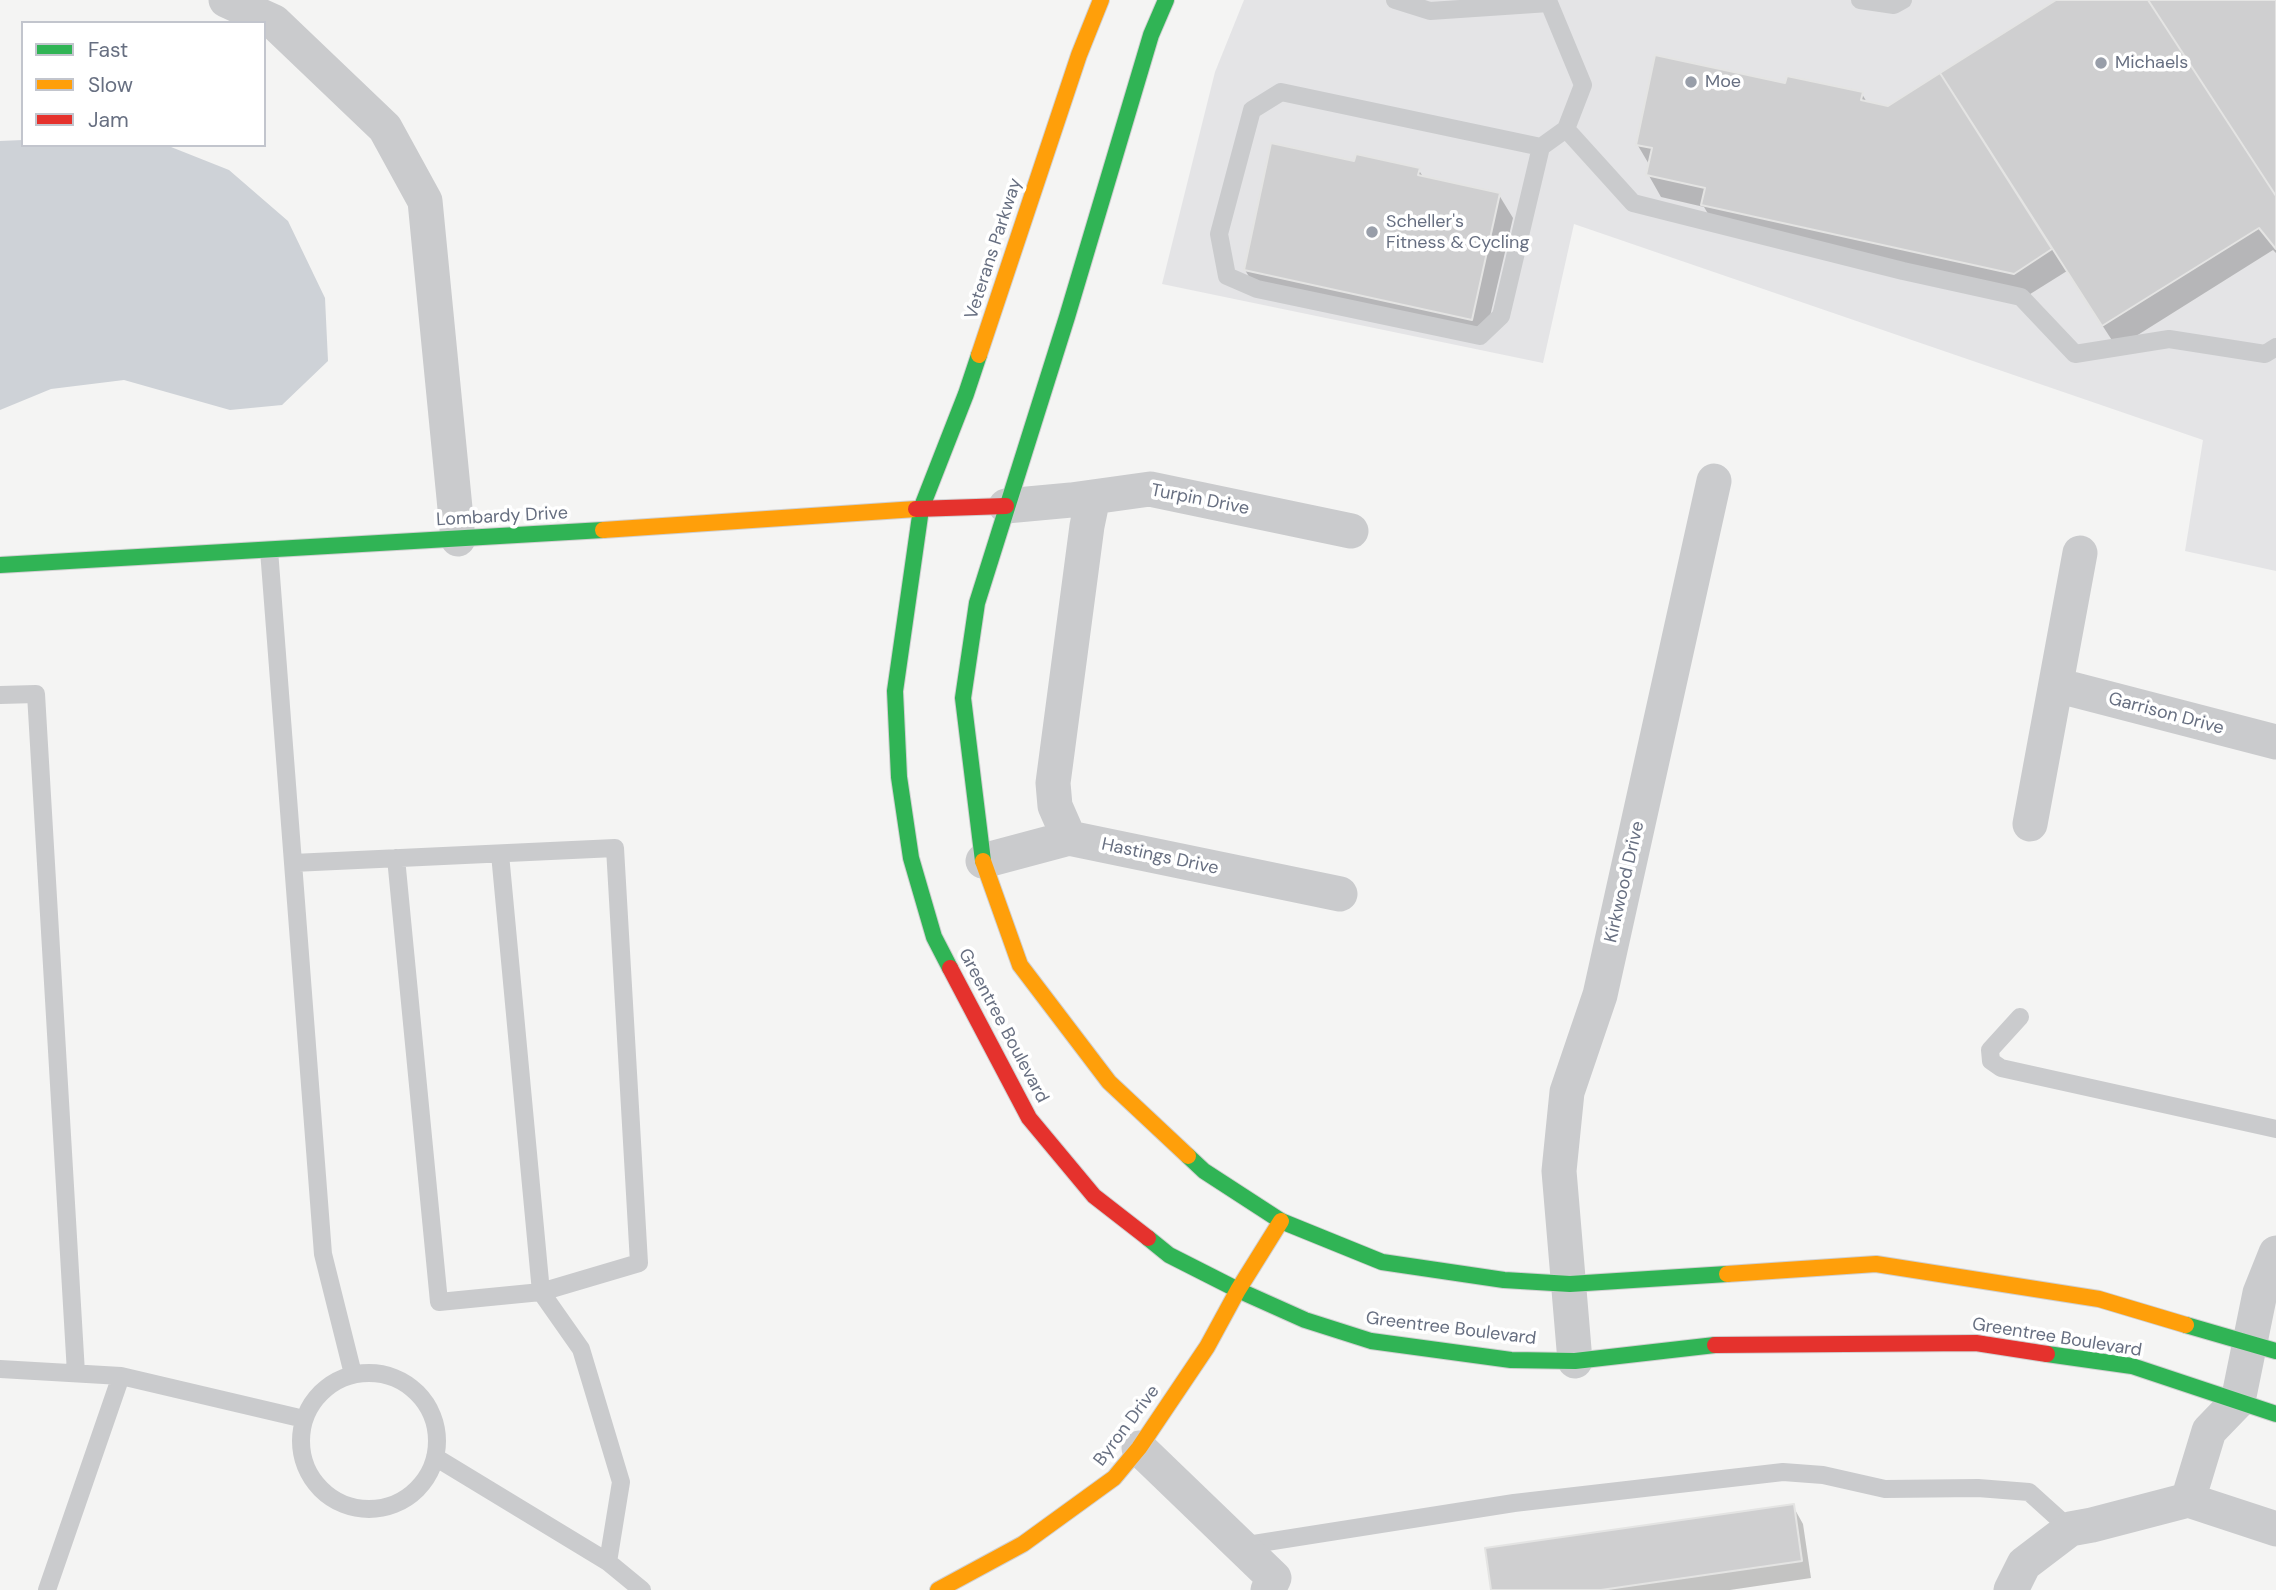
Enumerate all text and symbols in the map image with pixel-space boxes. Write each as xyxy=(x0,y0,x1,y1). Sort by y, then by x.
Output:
legend xyxy=(21,21,266,147)
text: Fast xyxy=(88,36,128,64)
place label: Michaels xyxy=(2115,52,2188,74)
marker: Michaels xyxy=(2093,55,2109,71)
text: Slow xyxy=(88,71,133,99)
place label: Moe xyxy=(1705,71,1741,93)
marker: Moe xyxy=(1683,74,1699,90)
text: Jam xyxy=(88,106,129,134)
street label: Veterans Parkway xyxy=(961,176,1027,322)
place label: Scheller's Fitness & Cycling xyxy=(1386,211,1529,254)
marker: Scheller's Fitness & Cycling xyxy=(1364,224,1380,240)
street label: Turpin Drive xyxy=(1149,480,1251,520)
street label: Lombardy Drive xyxy=(436,503,568,531)
street label: Garrison Drive xyxy=(2106,688,2226,740)
street label: Kirkwood Drive xyxy=(1601,819,1649,945)
street label: Hastings Drive xyxy=(1100,834,1220,880)
street label: Greentree Boulevard xyxy=(953,945,1053,1107)
street label: Greentree Boulevard xyxy=(1365,1308,1537,1350)
street label: Greentree Boulevard xyxy=(1971,1314,2143,1362)
street label: Byron Drive xyxy=(1090,1381,1164,1471)

